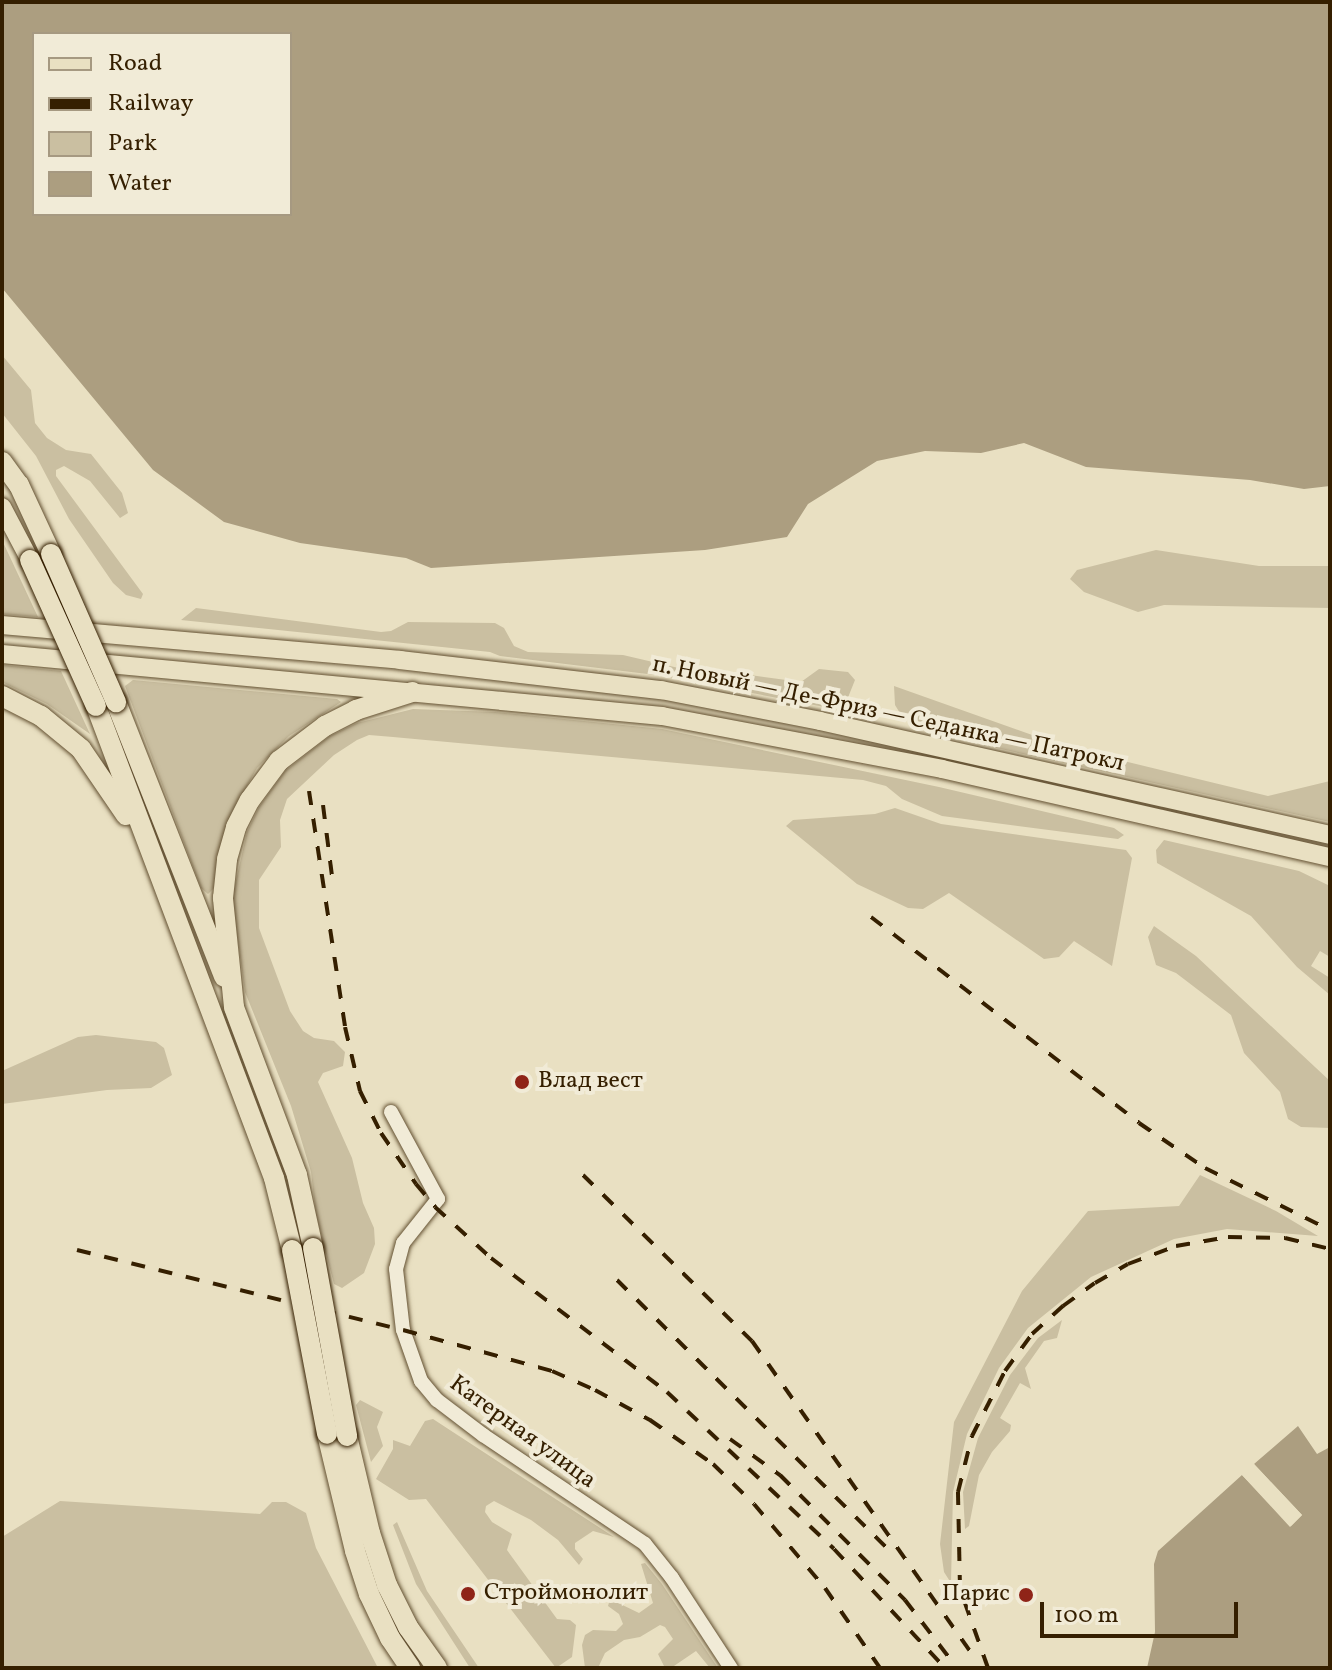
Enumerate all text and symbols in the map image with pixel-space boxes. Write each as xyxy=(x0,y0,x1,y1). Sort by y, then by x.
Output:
legend xyxy=(32,32,292,216)
text: Road xyxy=(108,47,162,81)
text: Railway xyxy=(108,87,194,121)
text: Park xyxy=(108,127,157,161)
text: Water xyxy=(108,167,172,201)
street label: п. Новый — Де-Фриз — Седанка — Патрокл xyxy=(648,651,1128,779)
place label: Влад вест xyxy=(538,1068,643,1096)
marker: Влад вест xyxy=(513,1073,531,1091)
street label: Катерная улица xyxy=(443,1370,601,1496)
place label: Строймонолит xyxy=(484,1580,648,1608)
place label: Парис xyxy=(942,1581,1010,1609)
marker: Строймонолит xyxy=(459,1585,477,1603)
marker: Парис xyxy=(1017,1586,1035,1604)
scale bar xyxy=(1044,1586,1242,1636)
text: 100 m xyxy=(1054,1599,1119,1633)

